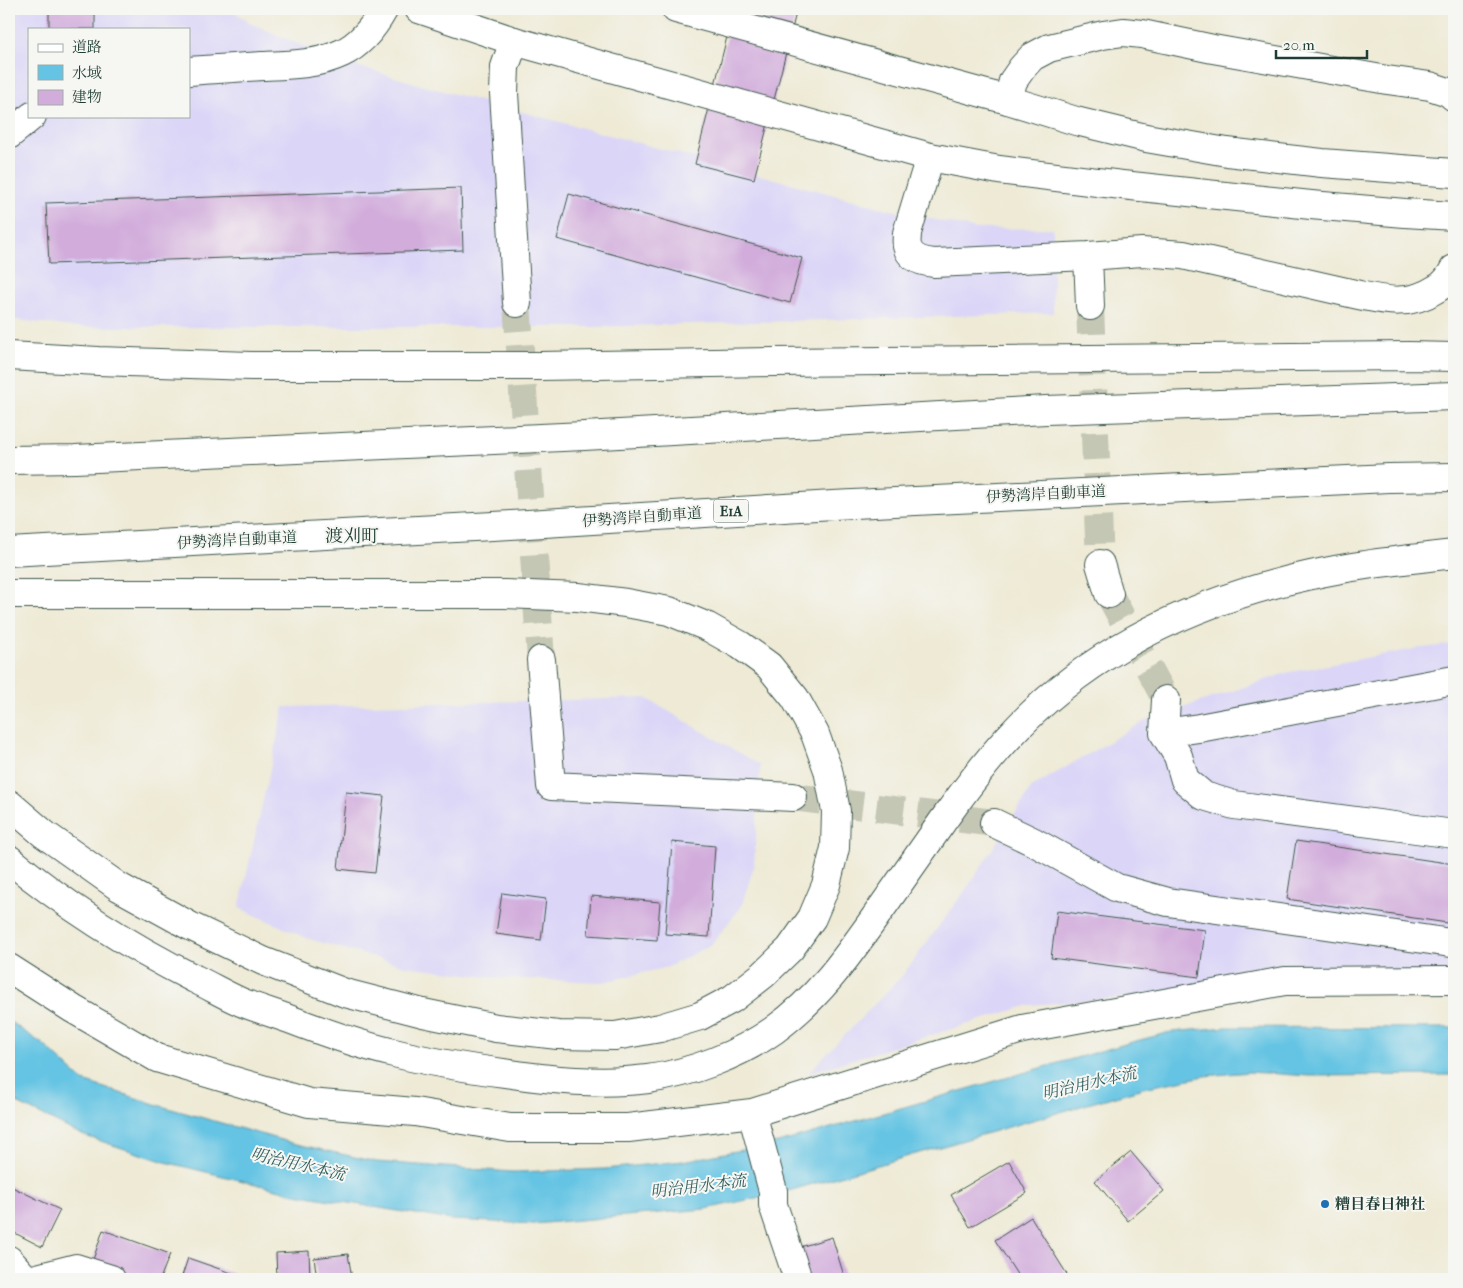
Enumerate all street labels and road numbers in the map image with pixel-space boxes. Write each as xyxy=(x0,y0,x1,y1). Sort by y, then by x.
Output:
street label: 伊勢湾岸自動車道 xyxy=(986,482,1106,506)
road number: E1A xyxy=(714,500,748,522)
street label: 伊勢湾岸自動車道 xyxy=(582,504,702,530)
street label: 伊勢湾岸自動車道 xyxy=(177,528,297,552)

